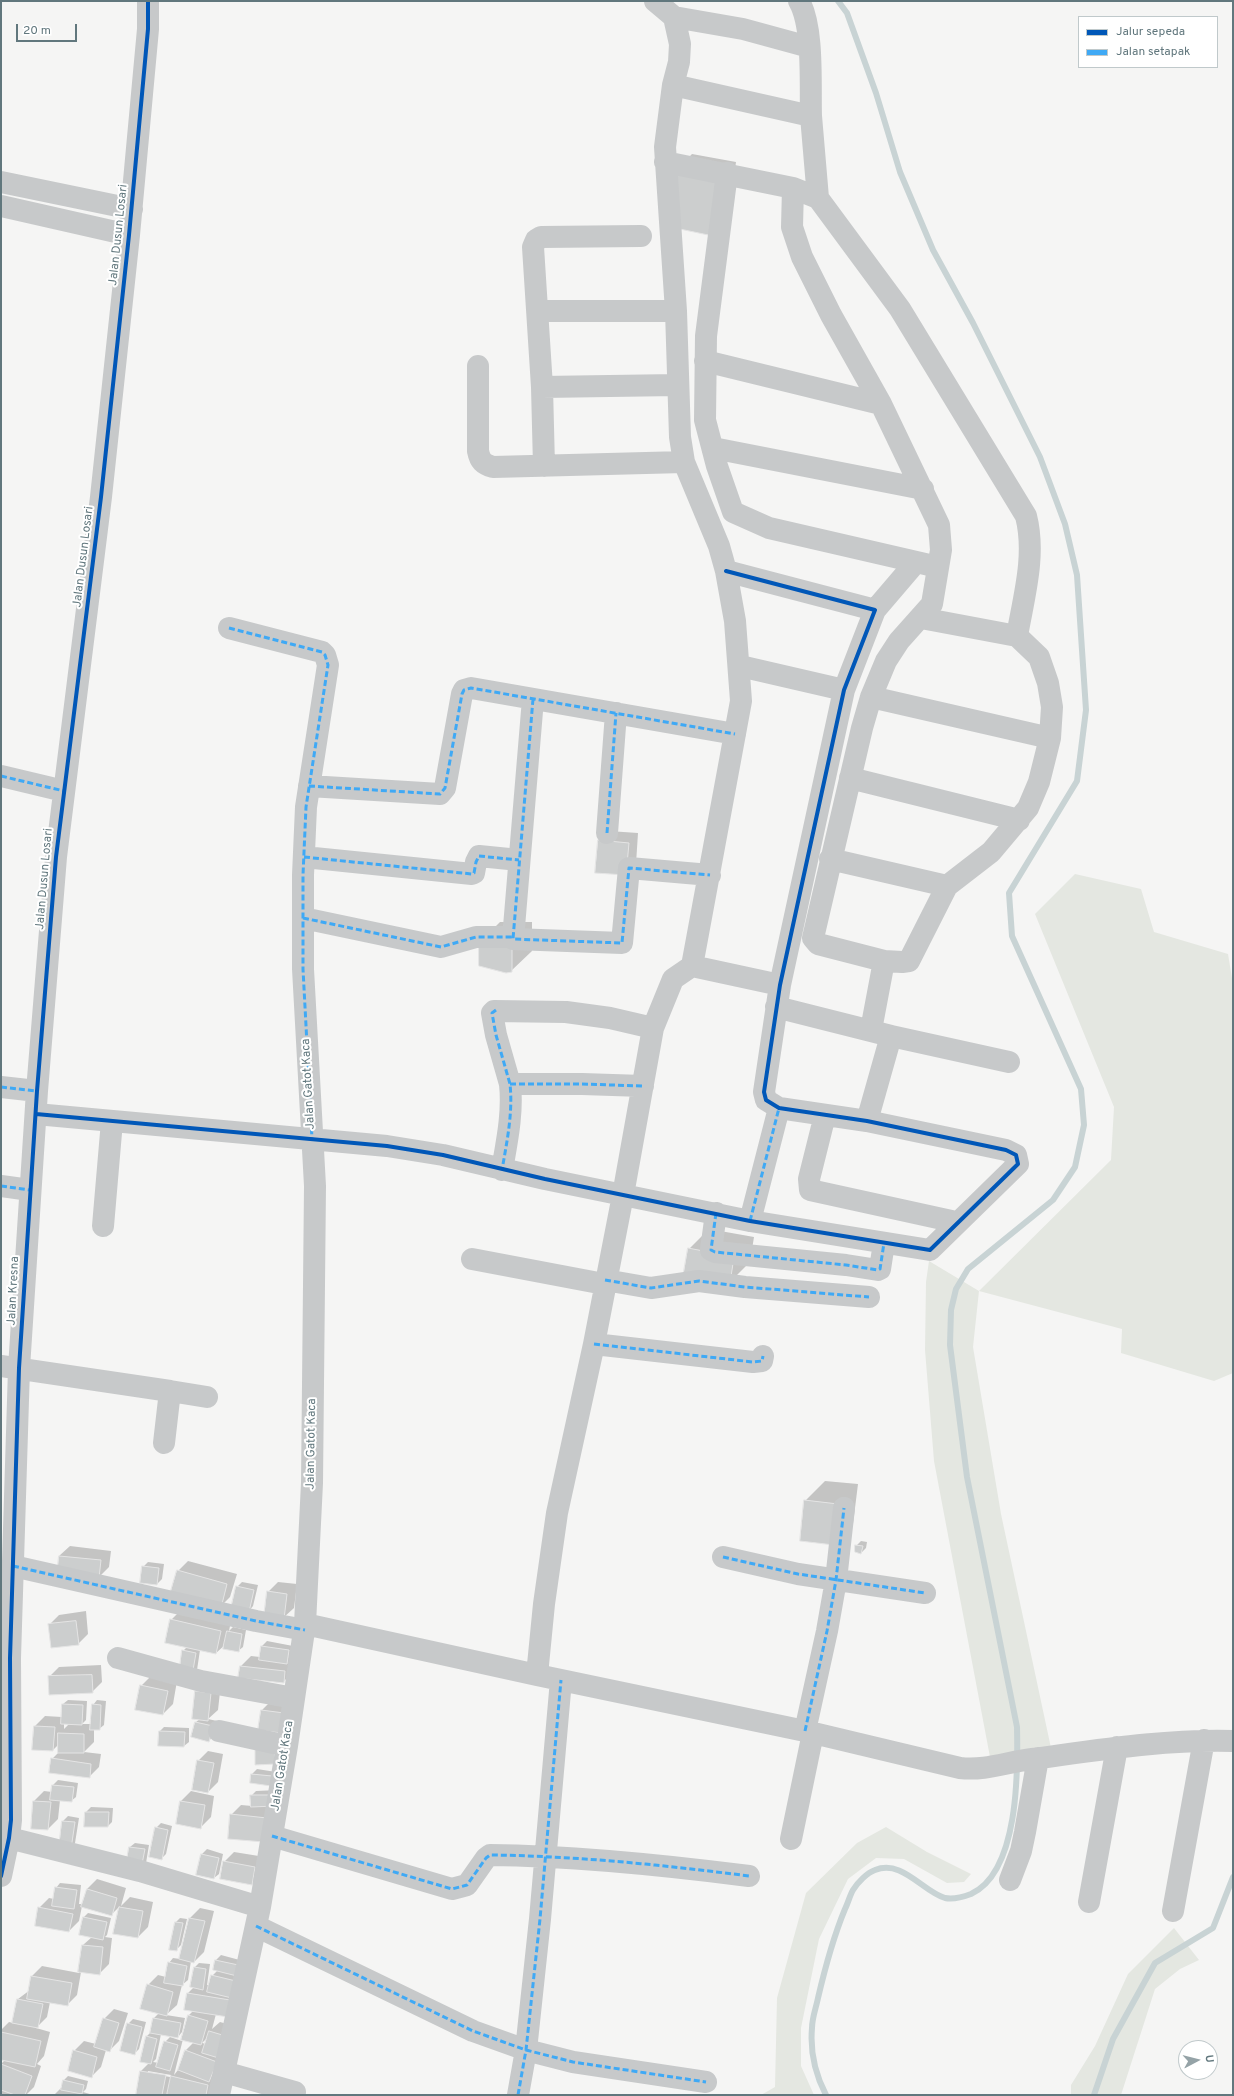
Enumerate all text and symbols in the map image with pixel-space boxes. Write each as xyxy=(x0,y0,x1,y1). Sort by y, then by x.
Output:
scale bar xyxy=(18,16,79,42)
legend xyxy=(1078,16,1218,68)
text: 20 m xyxy=(23,23,51,39)
text: Jalur sepeda xyxy=(1116,24,1185,40)
text: Jalan setapak xyxy=(1116,44,1190,60)
street label: Jalan Dusun Losari xyxy=(107,184,131,286)
street label: Jalan Dusun Losari xyxy=(71,506,97,608)
street label: Jalan Dusun Losari xyxy=(33,828,57,930)
street label: Jalan Gatot Kaca xyxy=(299,1038,319,1130)
street label: Jalan Kresna xyxy=(5,1256,23,1326)
street label: Jalan Gatot Kaca xyxy=(304,1398,320,1490)
street label: Jalan Gatot Kaca xyxy=(269,1720,297,1812)
north arrow xyxy=(1178,2040,1218,2080)
text: U xyxy=(1201,2054,1216,2063)

